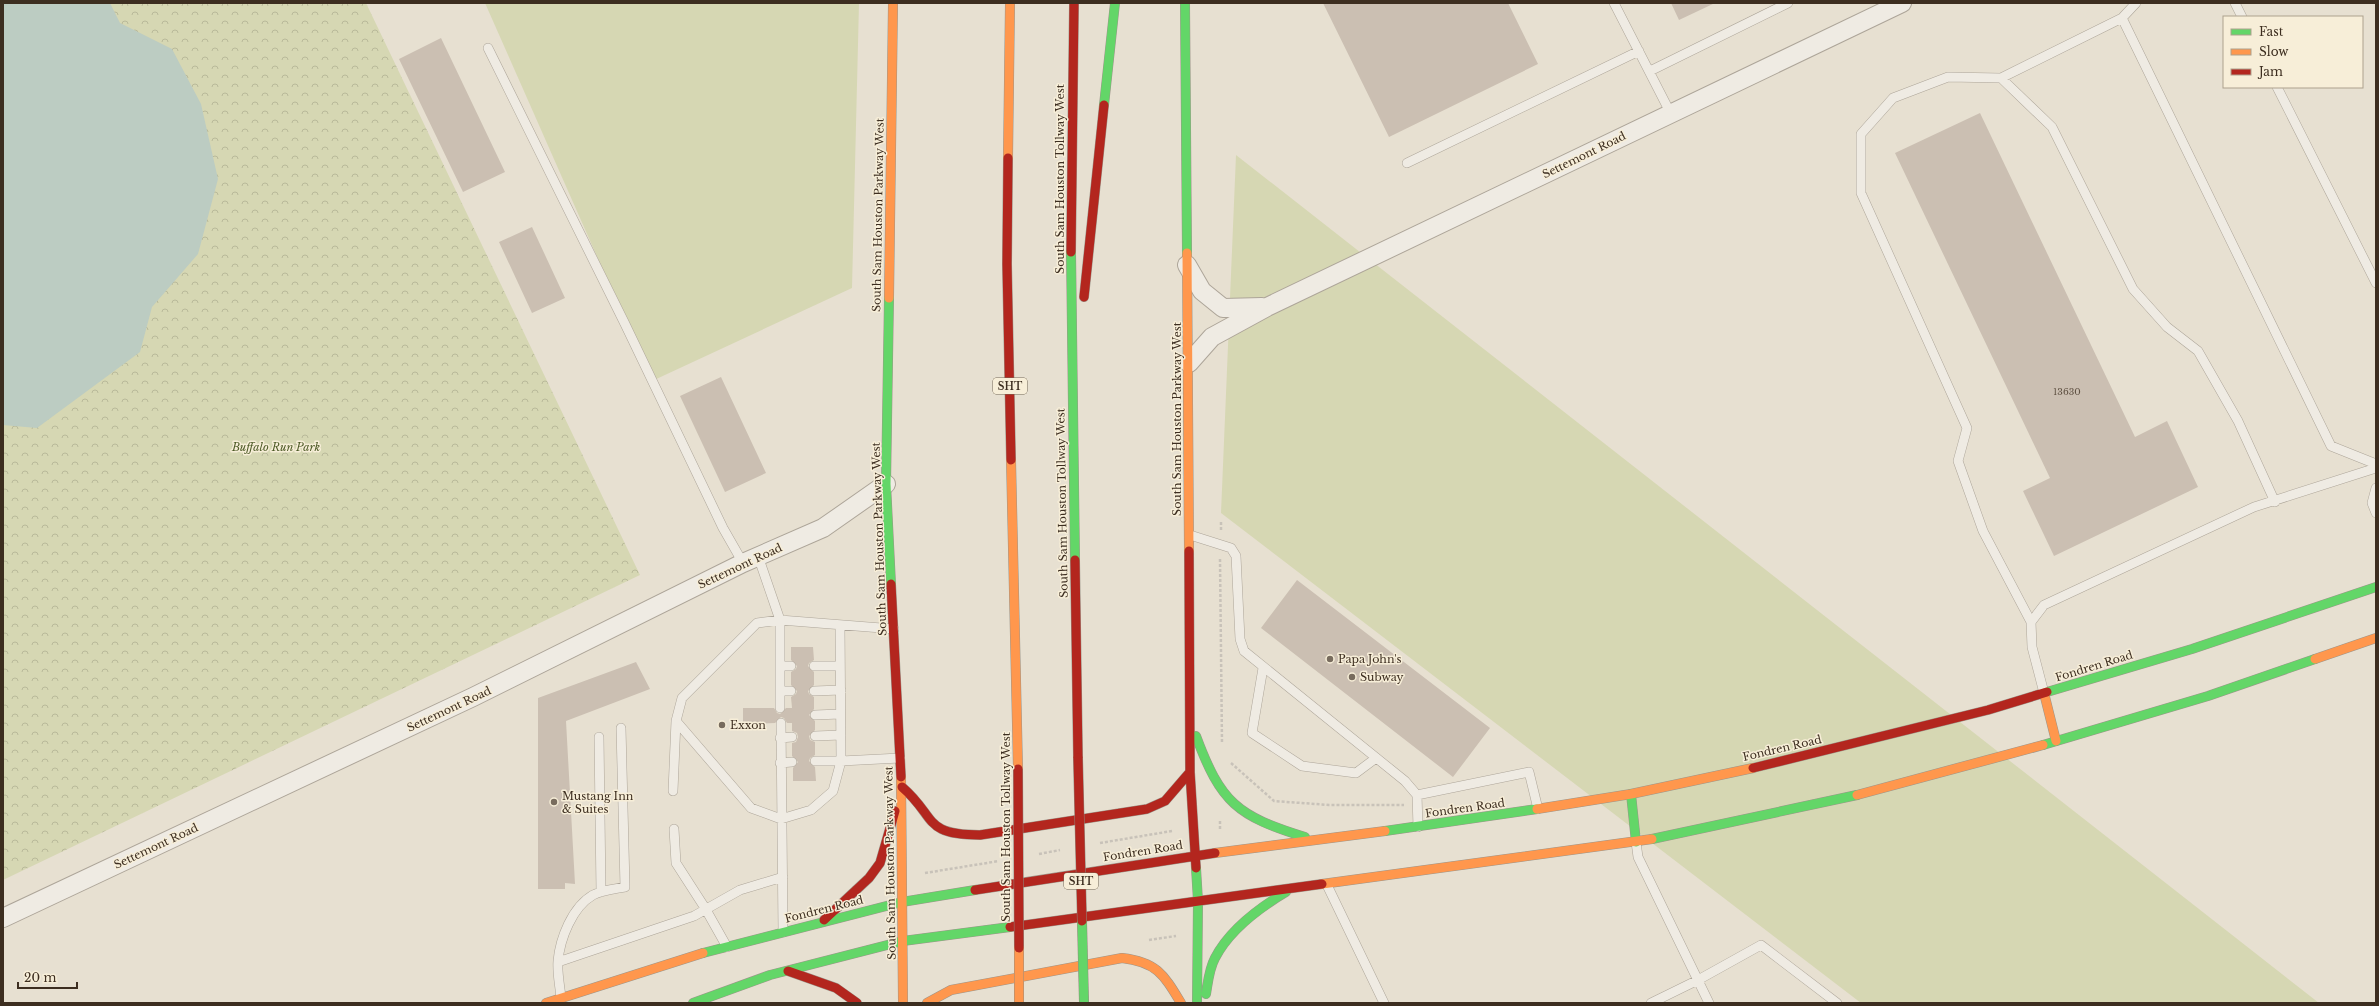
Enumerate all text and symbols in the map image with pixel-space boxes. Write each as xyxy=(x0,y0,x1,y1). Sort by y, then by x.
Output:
legend xyxy=(2223,16,2363,88)
text: Fast xyxy=(2259,24,2284,39)
text: Slow xyxy=(2259,44,2289,59)
text: Jam xyxy=(2257,64,2283,79)
street label: South Sam Houston Tollway West xyxy=(1053,83,1067,274)
street label: South Sam Houston Parkway West xyxy=(869,117,887,312)
street label: Settemont Road xyxy=(1540,128,1629,181)
street label: South Sam Houston Parkway West xyxy=(1170,321,1184,516)
road number: SHT xyxy=(993,378,1027,394)
house number: 13630 xyxy=(2053,386,2081,397)
street label: South Sam Houston Tollway West xyxy=(1053,407,1071,598)
park label: Buffalo Run Park xyxy=(231,440,320,454)
street label: South Sam Houston Parkway West xyxy=(869,441,889,636)
street label: Settemont Road xyxy=(696,540,785,592)
street label: Fondren Road xyxy=(2053,647,2135,684)
place label: Papa John's xyxy=(1338,652,1401,666)
marker: Papa John's xyxy=(1325,654,1335,664)
place label: Subway xyxy=(1360,670,1404,684)
marker: Subway xyxy=(1347,672,1357,682)
street label: Settemont Road xyxy=(405,683,494,735)
place label: Exxon xyxy=(730,718,766,732)
marker: Exxon xyxy=(717,720,727,730)
street label: South Sam Houston Tollway West xyxy=(999,731,1013,922)
street label: Fondren Road xyxy=(1741,732,1823,764)
street label: South Sam Houston Parkway West xyxy=(881,765,899,960)
place label: Mustang Inn & Suites xyxy=(562,789,634,816)
street label: Fondren Road xyxy=(1424,795,1506,821)
marker: Mustang Inn & Suites xyxy=(549,797,559,807)
street label: Settemont Road xyxy=(112,820,201,872)
street label: Fondren Road xyxy=(1102,838,1184,864)
road number: SHT xyxy=(1064,873,1098,889)
street label: Fondren Road xyxy=(783,892,865,926)
scale bar xyxy=(18,964,77,990)
text: 20 m xyxy=(24,970,56,985)

